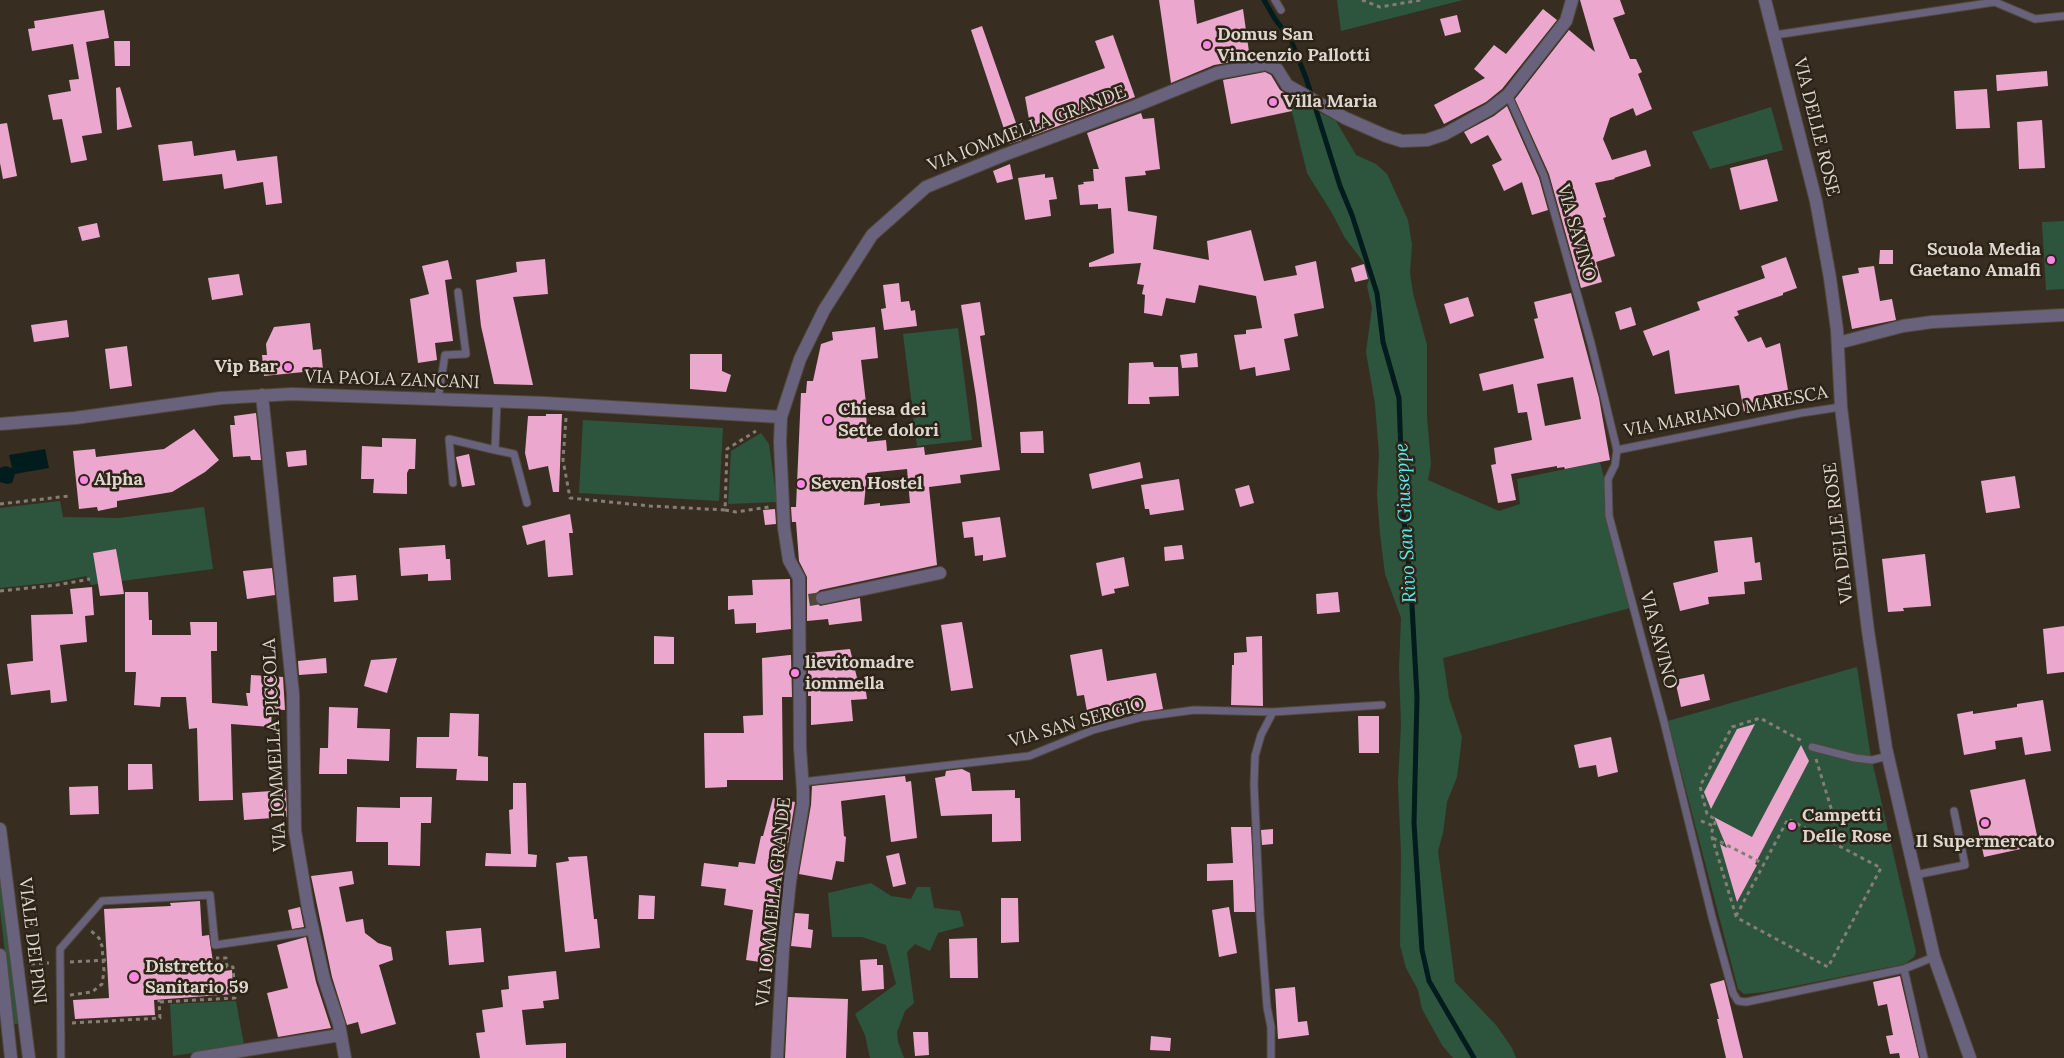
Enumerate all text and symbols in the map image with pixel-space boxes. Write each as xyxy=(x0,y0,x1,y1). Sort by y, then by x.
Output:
place label: Domus San Vincenzio Pallotti xyxy=(1217,24,1370,66)
marker: Domus San Vincenzio Pallotti xyxy=(1201,39,1213,51)
street label: VIA DELLE ROSE xyxy=(1788,56,1844,198)
street label: VIA IOMMELLA GRANDE xyxy=(925,81,1129,177)
place label: Villa Maria xyxy=(1283,91,1377,113)
marker: Villa Maria xyxy=(1267,96,1279,108)
street label: VIA SAVINO xyxy=(1552,182,1600,284)
place label: Scuola Media Gaetano Amalfi xyxy=(1909,239,2041,282)
marker: Scuola Media Gaetano Amalfi xyxy=(2045,254,2057,266)
place label: Vip Bar xyxy=(214,356,278,378)
marker: Vip Bar xyxy=(282,361,294,373)
street label: VIA PAOLA ZANCANI xyxy=(304,366,480,394)
street label: VIA MARIANO MARESCA xyxy=(1622,382,1830,442)
place label: Chiesa dei Sette dolori xyxy=(838,399,939,442)
marker: Chiesa dei Sette dolori xyxy=(822,414,834,426)
water label: Rivo San Giuseppe xyxy=(1390,442,1422,604)
street label: VIA DELLE ROSE xyxy=(1820,461,1858,605)
place label: Alpha xyxy=(94,469,143,491)
place label: Seven Hostel xyxy=(811,473,923,495)
marker: Alpha xyxy=(78,474,90,486)
marker: Seven Hostel xyxy=(795,478,807,490)
street label: VIA SAVINO xyxy=(1635,589,1681,691)
street label: VIA IOMMELLA PICCOLA xyxy=(259,638,291,852)
place label: lievitomadre iommella xyxy=(805,652,914,694)
marker: lievitomadre iommella xyxy=(789,667,801,679)
street label: VIA SAN SERGIO xyxy=(1007,693,1147,753)
street label: VIA IOMMELLA GRANDE xyxy=(752,796,796,1008)
place label: Campetti Delle Rose xyxy=(1802,805,1892,848)
marker: Il Supermercato xyxy=(1979,817,1991,829)
marker: Campetti Delle Rose xyxy=(1786,820,1798,832)
place label: Il Supermercato xyxy=(1915,831,2055,853)
street label: VIALE DEI PINI xyxy=(14,877,50,1005)
place label: Distretto Sanitario 59 xyxy=(145,956,249,999)
marker: Distretto Sanitario 59 xyxy=(127,970,141,984)

